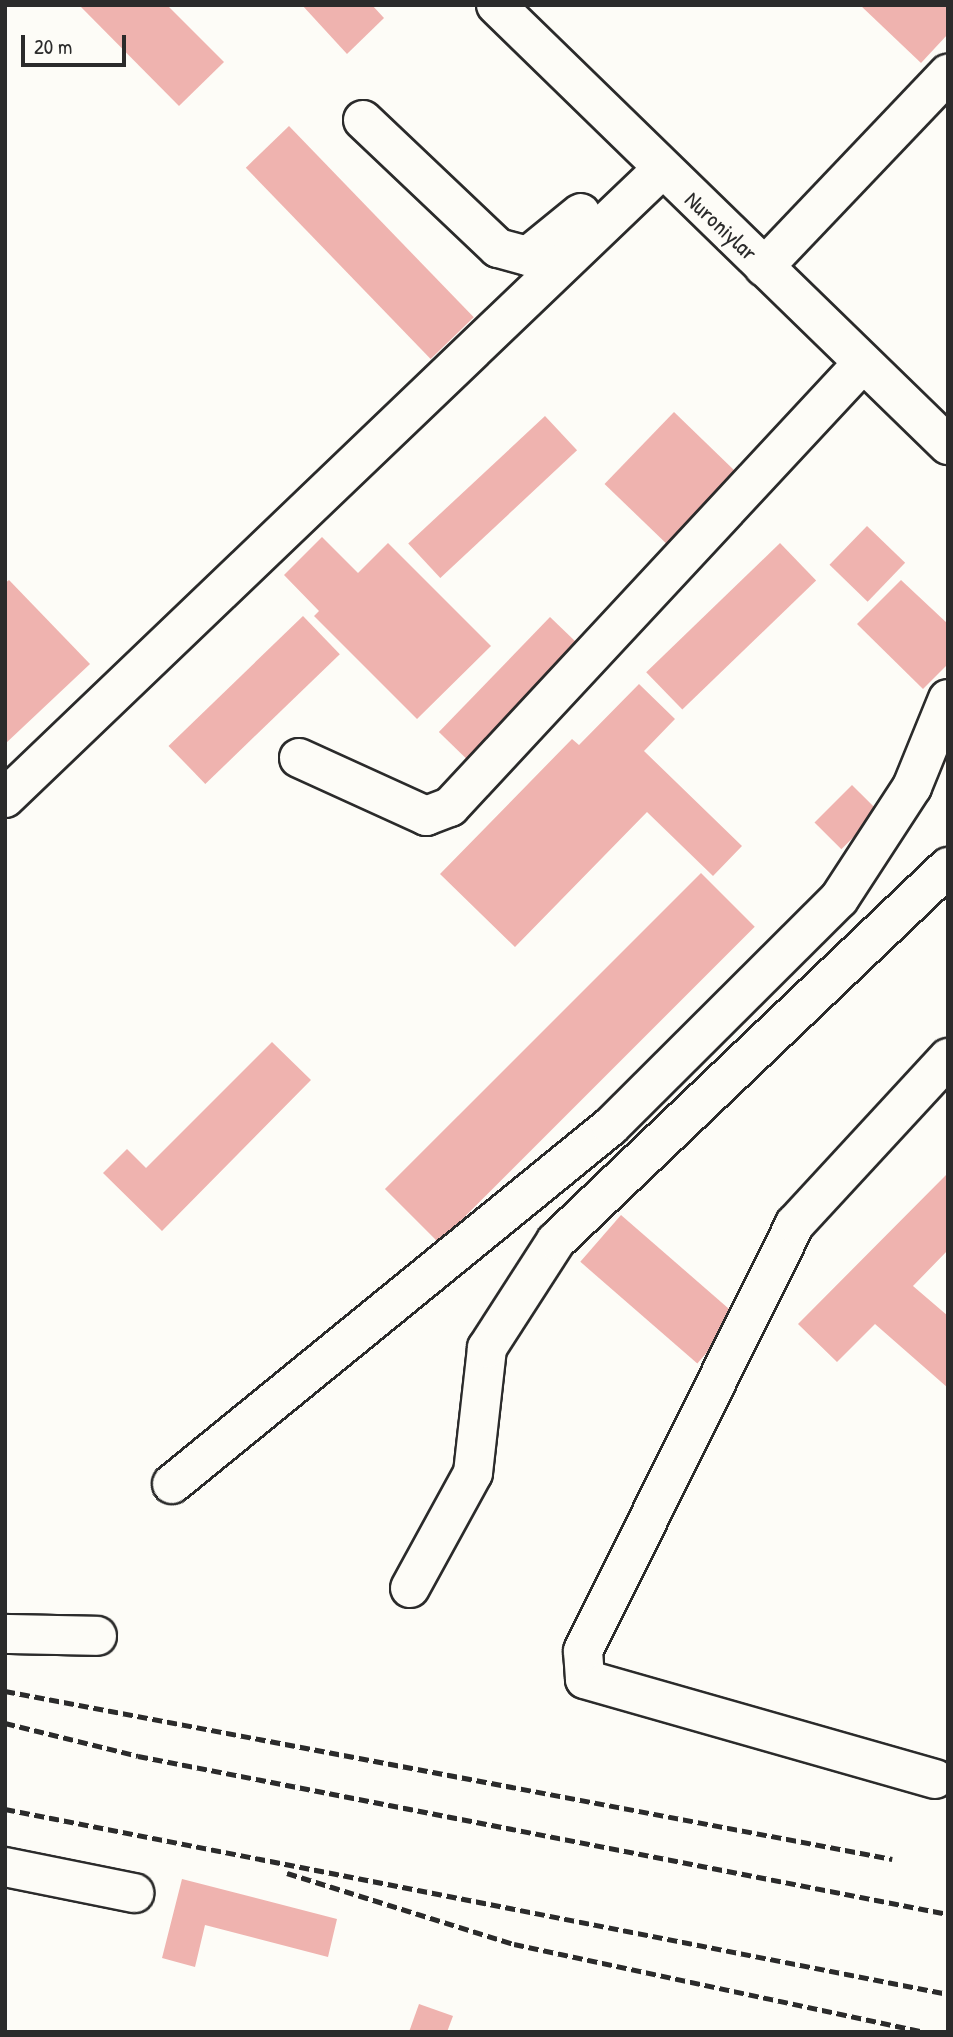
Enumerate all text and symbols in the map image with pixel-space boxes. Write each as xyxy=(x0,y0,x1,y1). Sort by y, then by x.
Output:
scale bar xyxy=(24,21,130,65)
text: 20 m xyxy=(34,32,72,61)
street label: Nuroniylar xyxy=(679,186,763,266)

